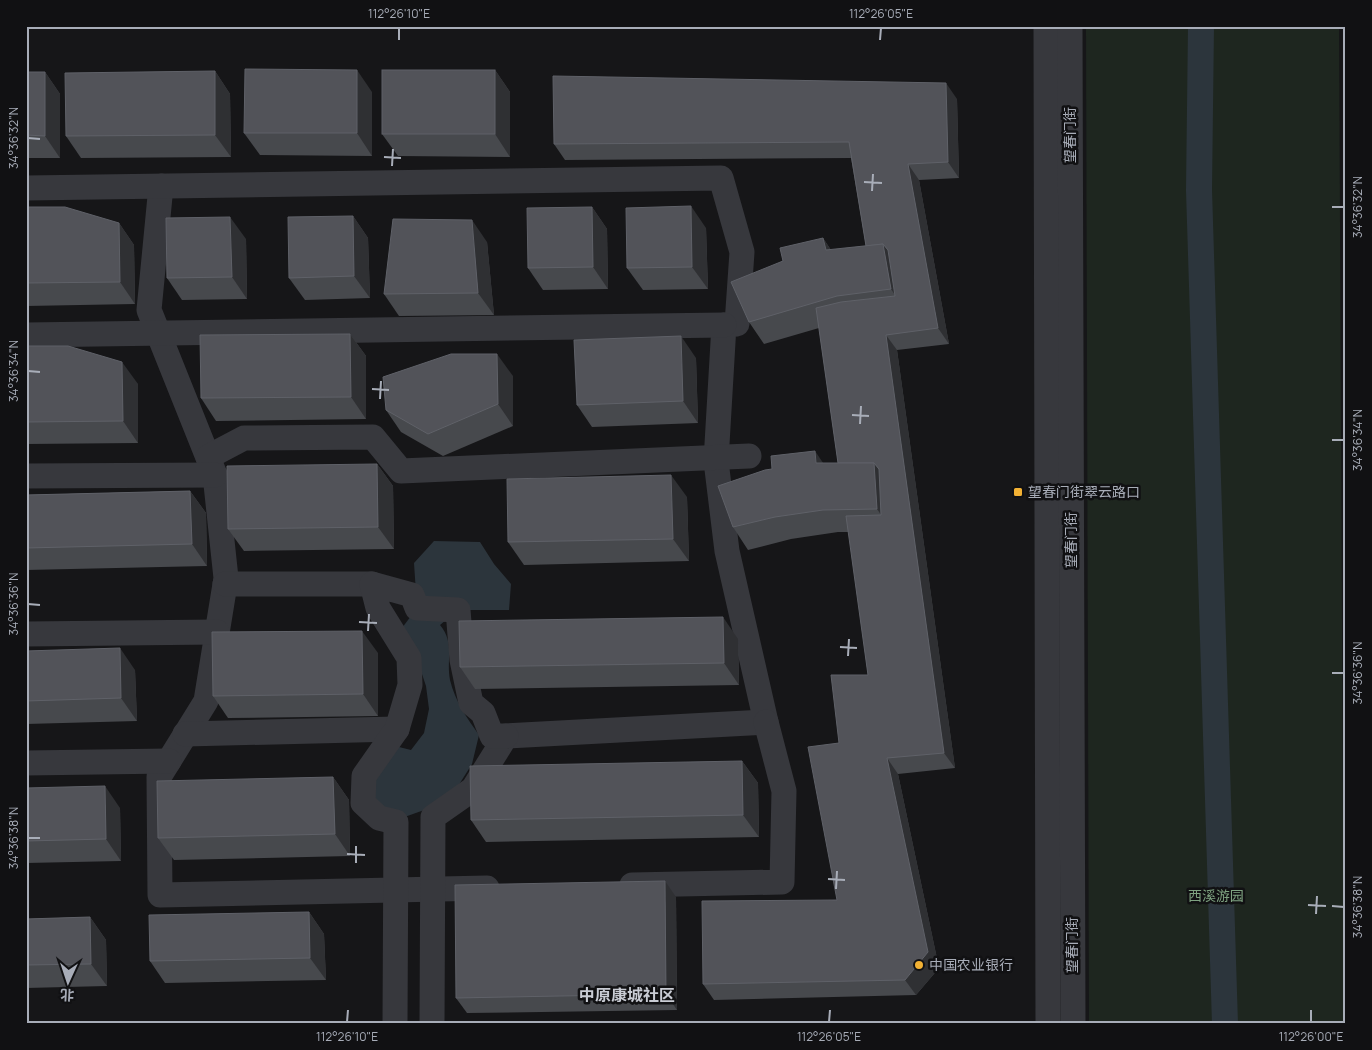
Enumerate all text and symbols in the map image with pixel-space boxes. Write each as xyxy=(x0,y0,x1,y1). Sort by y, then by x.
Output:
text: 112°26'10"E xyxy=(368,5,430,22)
text: 112°26'05"E xyxy=(849,5,913,22)
text: 34°36'32"N xyxy=(5,107,22,169)
street label: 望春门街 xyxy=(1060,107,1079,163)
text: 34°36'32"N xyxy=(1349,176,1366,238)
text: 34°36'34"N xyxy=(5,340,22,402)
text: 34°36'34"N xyxy=(1349,409,1366,471)
place label: 望春门街翠云路口 xyxy=(1028,482,1140,501)
marker: 望春门街翠云路口 xyxy=(1012,486,1024,498)
street label: 望春门街 xyxy=(1061,512,1080,568)
text: 34°36'36"N xyxy=(5,573,22,635)
text: 34°36'36"N xyxy=(1349,642,1366,704)
text: 34°36'38"N xyxy=(5,807,22,869)
text: 34°36'38"N xyxy=(1349,876,1366,938)
park label: 西溪游园 xyxy=(1188,886,1244,905)
street label: 望春门街 xyxy=(1062,917,1081,973)
place label: 中国农业银行 xyxy=(929,955,1013,974)
north arrow xyxy=(42,958,92,1008)
marker: 中国农业银行 xyxy=(913,959,925,971)
district label: 中原康城社区 xyxy=(579,984,675,1006)
text: 北 xyxy=(60,986,75,1005)
text: 112°26'10"E xyxy=(316,1028,378,1045)
text: 112°26'05"E xyxy=(797,1028,861,1045)
text: 112°26'00"E xyxy=(1279,1028,1343,1045)

